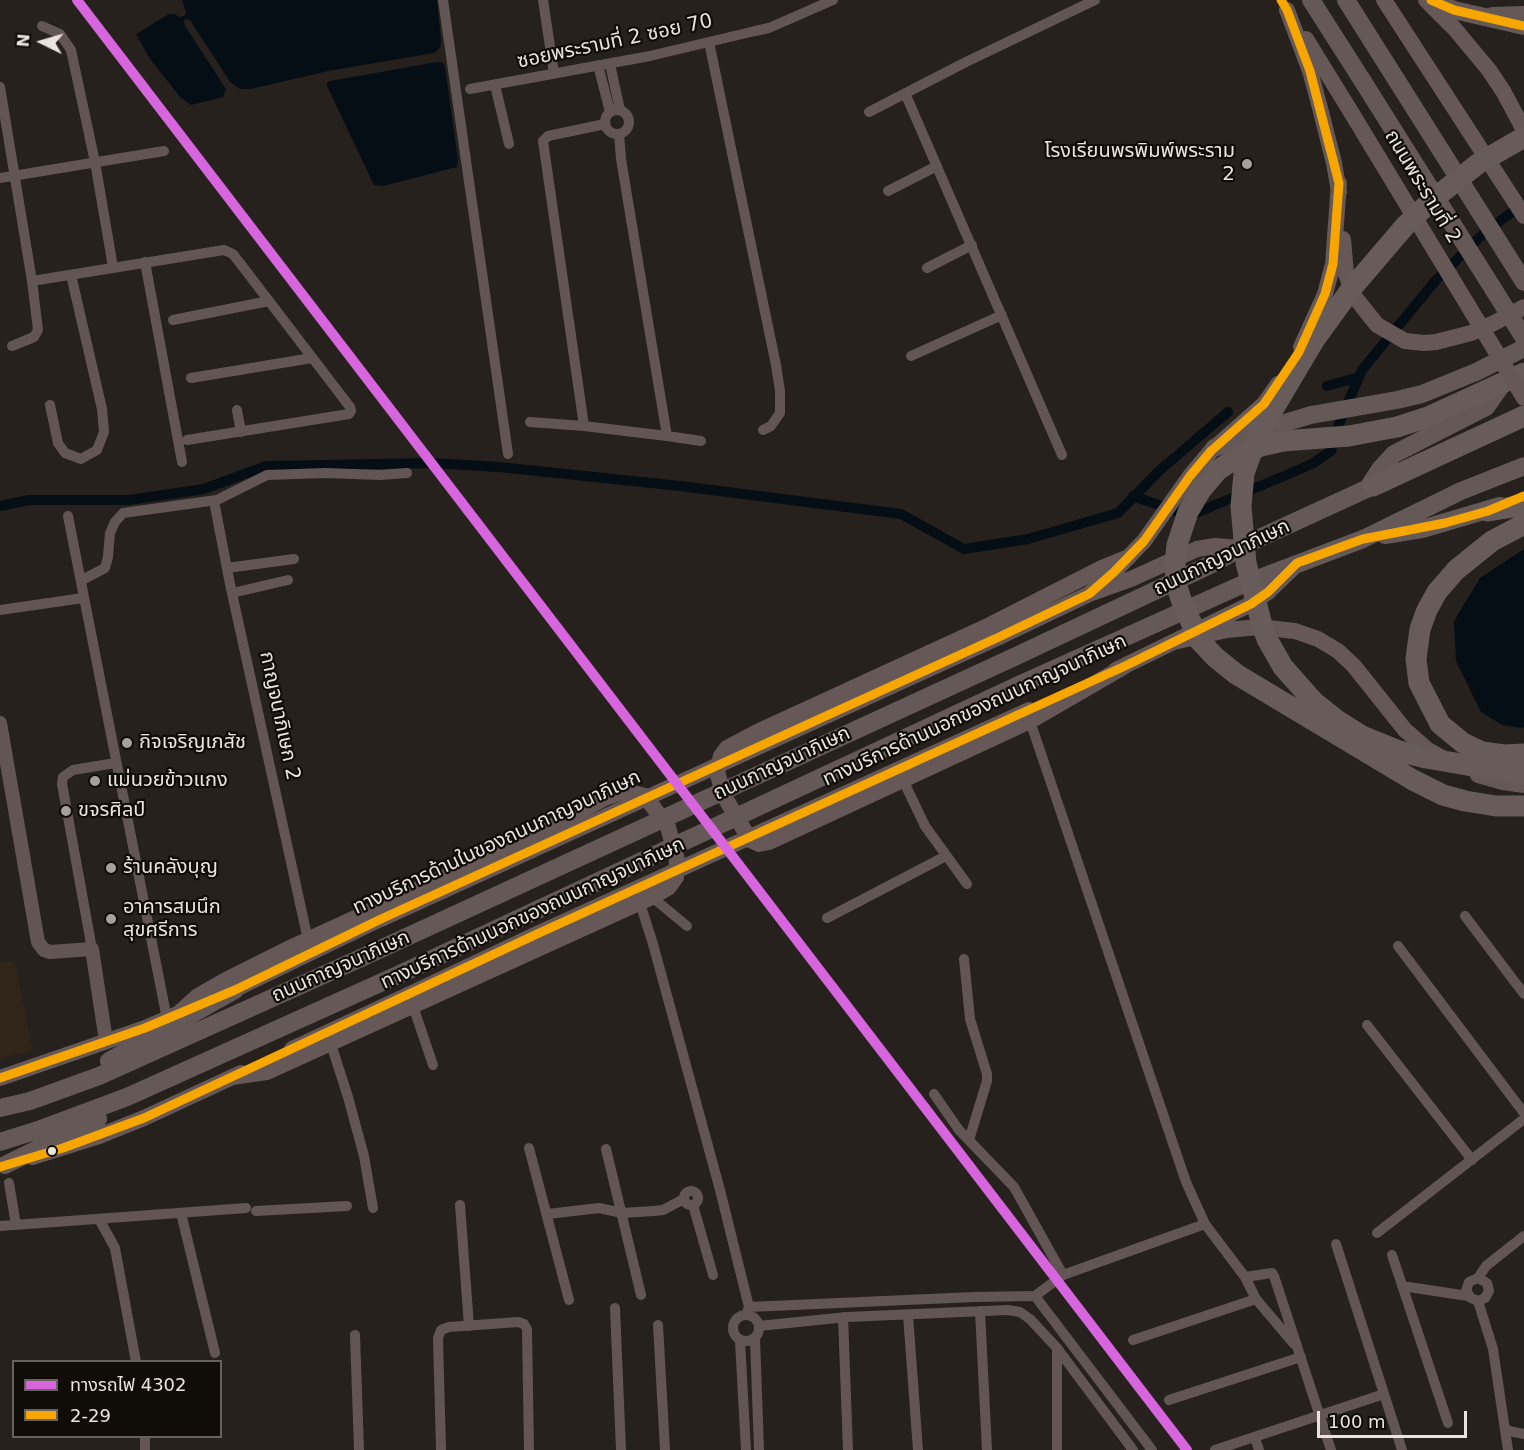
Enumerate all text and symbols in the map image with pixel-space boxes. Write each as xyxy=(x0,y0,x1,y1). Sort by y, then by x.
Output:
street label: ซอยพระรามที่ 2 ซอย 70 xyxy=(515,10,715,74)
north arrow xyxy=(12,12,72,72)
text: N xyxy=(14,33,34,48)
street label: ถนนพระรามที่ 2 xyxy=(1379,126,1465,248)
place label: โรงเรียนพรพิมพ์พระราม 2 xyxy=(1045,140,1235,187)
marker: โรงเรียนพรพิมพ์พระราม 2 xyxy=(1240,157,1254,171)
street label: ถนนกาญจนาภิเษก xyxy=(1150,515,1294,601)
street label: ทางบริการด้านนอกของถนนกาญจนาภิเษก xyxy=(819,630,1131,792)
street label: กาญจนาภิเษก 2 xyxy=(254,649,304,783)
street label: ถนนกาญจนาภิเษก xyxy=(710,722,854,806)
place label: กิจเจริญเภสัช xyxy=(139,731,246,755)
marker: กิจเจริญเภสัช xyxy=(120,736,134,750)
street label: ทางบริการด้านในของถนนกาญจนาภิเษก xyxy=(349,766,645,920)
place label: แม่นวยข้าวแกง xyxy=(107,769,228,793)
marker: แม่นวยข้าวแกง xyxy=(88,774,102,788)
place label: ขจรศิลป์ xyxy=(78,799,145,823)
marker: ขจรศิลป์ xyxy=(59,804,73,818)
street label: ทางบริการด้านนอกของถนนกาญจนาภิเษก xyxy=(377,833,689,995)
place label: ร้านคลังบุญ xyxy=(123,856,218,880)
marker: ร้านคลังบุญ xyxy=(104,861,118,875)
place label: อาคารสมนึก สุขศรีการ xyxy=(123,896,221,943)
marker: อาคารสมนึก สุขศรีการ xyxy=(104,912,118,926)
street label: ถนนกาญจนาภิเษก xyxy=(268,926,414,1008)
unlabelled marker xyxy=(46,1145,58,1157)
legend xyxy=(12,1360,222,1438)
text: ทางรถไฟ 4302 xyxy=(70,1374,187,1395)
scale bar xyxy=(1320,1399,1470,1437)
text: 2-29 xyxy=(70,1405,111,1426)
text: 100 m xyxy=(1328,1411,1386,1432)

